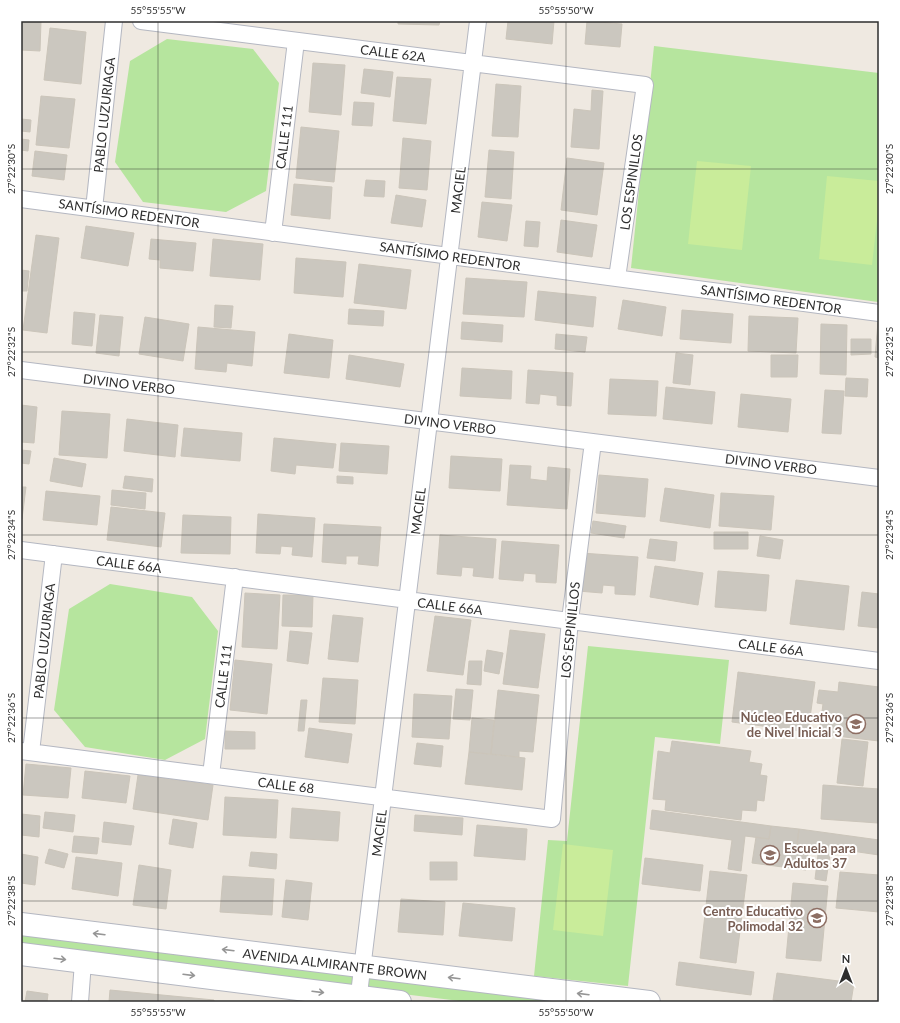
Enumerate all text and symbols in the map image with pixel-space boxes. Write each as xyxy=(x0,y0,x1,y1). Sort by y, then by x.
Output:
text: 55°55'55"W xyxy=(130,4,186,16)
text: 55°55'50"W xyxy=(538,4,594,16)
street label: CALLE 62A xyxy=(359,41,427,65)
street label: PABLO LUZURIAGA xyxy=(90,56,118,174)
street label: CALLE 111 xyxy=(272,104,296,170)
street label: LOS ESPINILLOS xyxy=(616,133,646,231)
text: 27°22'30"S xyxy=(5,144,17,194)
text: 27°22'30"S xyxy=(883,144,895,194)
street label: MACIEL xyxy=(447,165,469,214)
street label: SANTÍSIMO REDENTOR xyxy=(57,195,201,231)
street label: SANTÍSIMO REDENTOR xyxy=(378,238,522,274)
street label: SANTÍSIMO REDENTOR xyxy=(699,281,843,317)
text: 27°22'32"S xyxy=(5,327,17,377)
text: 27°22'32"S xyxy=(883,327,895,377)
street label: DIVINO VERBO xyxy=(82,370,176,398)
street label: DIVINO VERBO xyxy=(403,410,497,438)
street label: DIVINO VERBO xyxy=(724,450,818,478)
street label: MACIEL xyxy=(407,486,429,535)
text: 27°22'34"S xyxy=(5,510,17,560)
text: 27°22'34"S xyxy=(883,510,895,560)
street label: CALLE 66A xyxy=(95,552,163,576)
street label: LOS ESPINILLOS xyxy=(557,581,583,679)
street label: PABLO LUZURIAGA xyxy=(30,582,58,700)
street label: CALLE 66A xyxy=(416,594,484,618)
street label: CALLE 66A xyxy=(737,635,805,659)
street label: CALLE 111 xyxy=(211,643,235,709)
text: 27°22'36"S xyxy=(5,693,17,743)
text: 27°22'36"S xyxy=(883,693,895,743)
place label: Núcleo Educativo de Nivel Inicial 3 xyxy=(740,709,843,740)
school or university icon: Núcleo Educativo de Nivel Inicial 3 xyxy=(845,713,867,735)
street label: CALLE 68 xyxy=(257,774,315,796)
street label: MACIEL xyxy=(368,808,390,857)
place label: Escuela para Adultos 37 xyxy=(783,840,856,871)
school or university icon: Escuela para Adultos 37 xyxy=(759,844,781,866)
text: 27°22'38"S xyxy=(5,876,17,926)
text: 27°22'38"S xyxy=(883,876,895,926)
place label: Centro Educativo Polimodal 32 xyxy=(703,903,804,934)
school or university icon: Centro Educativo Polimodal 32 xyxy=(806,907,828,929)
one-way arrow xyxy=(93,930,106,938)
street label: AVENIDA ALMIRANTE BROWN xyxy=(242,945,428,983)
one-way arrow xyxy=(222,946,235,954)
north arrow xyxy=(826,949,866,989)
text: N xyxy=(842,952,850,965)
one-way arrow xyxy=(53,955,66,963)
one-way arrow xyxy=(182,972,195,979)
one-way arrow xyxy=(448,974,461,982)
one-way arrow xyxy=(311,988,324,996)
one-way arrow xyxy=(577,990,590,998)
text: 55°55'55"W xyxy=(130,1006,186,1018)
text: 55°55'50"W xyxy=(538,1006,594,1018)

